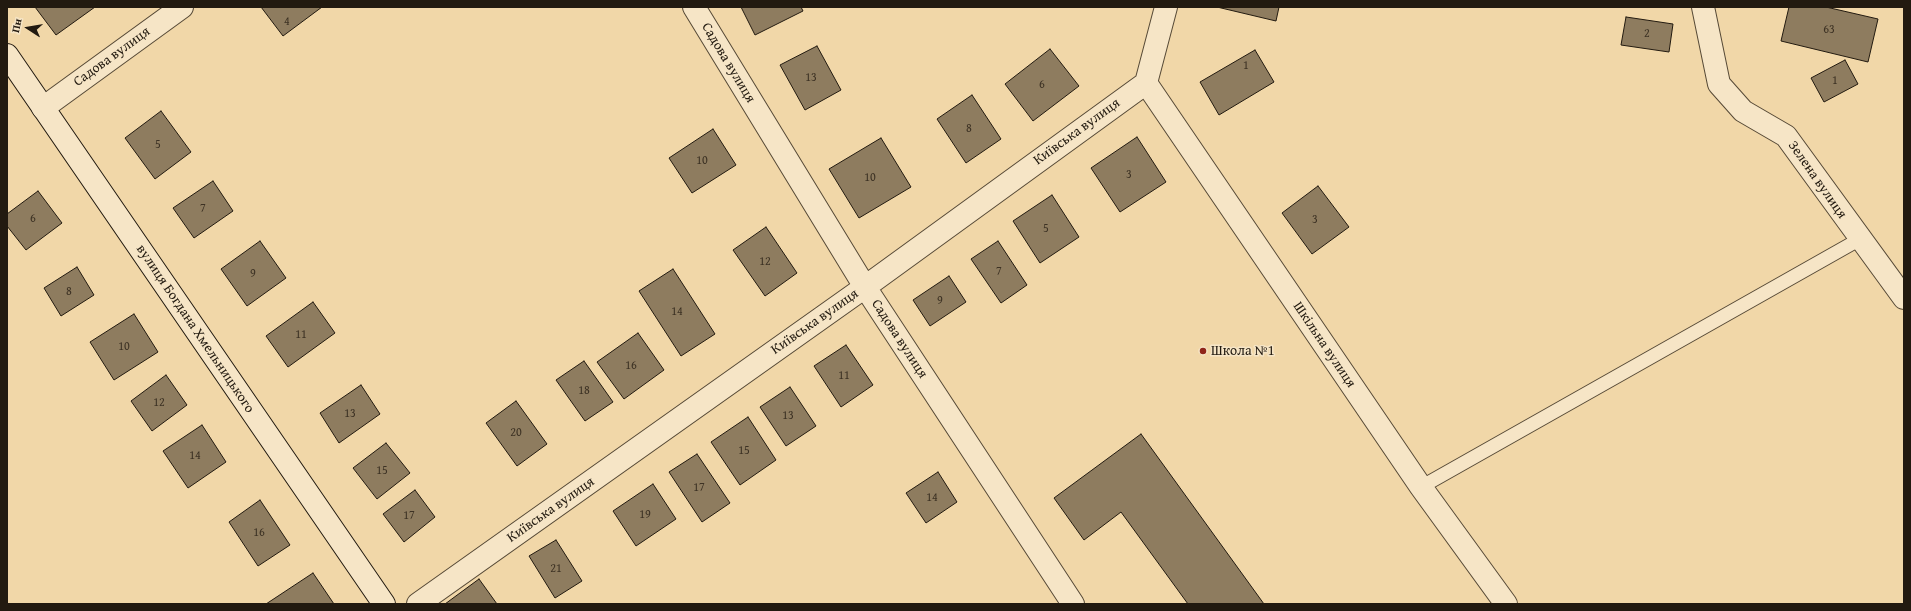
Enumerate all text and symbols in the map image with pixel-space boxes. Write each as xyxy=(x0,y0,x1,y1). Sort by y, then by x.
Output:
north arrow xyxy=(8,8,48,48)
house number: 4 xyxy=(284,15,290,29)
text: Пн xyxy=(7,17,26,34)
street label: Садова вулиця xyxy=(697,20,759,106)
house number: 63 xyxy=(1823,23,1835,37)
street label: Садова вулиця xyxy=(70,24,154,90)
house number: 2 xyxy=(1644,27,1650,41)
house number: 1 xyxy=(1243,59,1249,73)
house number: 13 xyxy=(805,71,817,85)
house number: 1 xyxy=(1832,74,1838,88)
house number: 6 xyxy=(1039,78,1045,92)
street label: Київська вулиця xyxy=(1030,95,1124,169)
house number: 8 xyxy=(966,122,972,136)
house number: 5 xyxy=(155,138,161,152)
street label: Зелена вулиця xyxy=(1784,138,1850,222)
house number: 10 xyxy=(696,154,708,168)
house number: 3 xyxy=(1126,168,1132,182)
house number: 10 xyxy=(864,171,876,185)
house number: 7 xyxy=(200,202,206,216)
house number: 6 xyxy=(30,212,36,226)
house number: 3 xyxy=(1312,213,1318,227)
house number: 5 xyxy=(1043,222,1049,236)
street label: вулиця Богдана Хмельницького xyxy=(132,242,258,416)
house number: 12 xyxy=(759,255,771,269)
house number: 7 xyxy=(996,265,1002,279)
house number: 9 xyxy=(250,267,256,281)
house number: 8 xyxy=(66,285,72,299)
street label: Київська вулиця xyxy=(768,286,862,358)
house number: 9 xyxy=(937,294,943,308)
street label: Садова вулиця xyxy=(867,296,931,382)
street label: Шкільна вулиця xyxy=(1289,299,1359,391)
house number: 14 xyxy=(671,305,683,319)
house number: 11 xyxy=(295,328,307,342)
house number: 10 xyxy=(118,340,130,354)
place label: Школа №1 xyxy=(1211,343,1275,359)
marker: Школа №1 xyxy=(1198,346,1208,356)
house number: 16 xyxy=(625,359,637,373)
house number: 11 xyxy=(838,369,850,383)
house number: 18 xyxy=(578,384,590,398)
house number: 12 xyxy=(153,396,165,410)
house number: 13 xyxy=(344,407,356,421)
house number: 13 xyxy=(782,409,794,423)
house number: 20 xyxy=(510,426,522,440)
house number: 15 xyxy=(738,444,750,458)
house number: 14 xyxy=(189,449,201,463)
house number: 15 xyxy=(376,464,388,478)
street label: Київська вулиця xyxy=(504,474,598,546)
house number: 17 xyxy=(693,481,705,495)
house number: 14 xyxy=(926,491,938,505)
house number: 19 xyxy=(639,508,651,522)
house number: 17 xyxy=(403,509,415,523)
house number: 16 xyxy=(253,526,265,540)
house number: 21 xyxy=(550,562,562,576)

